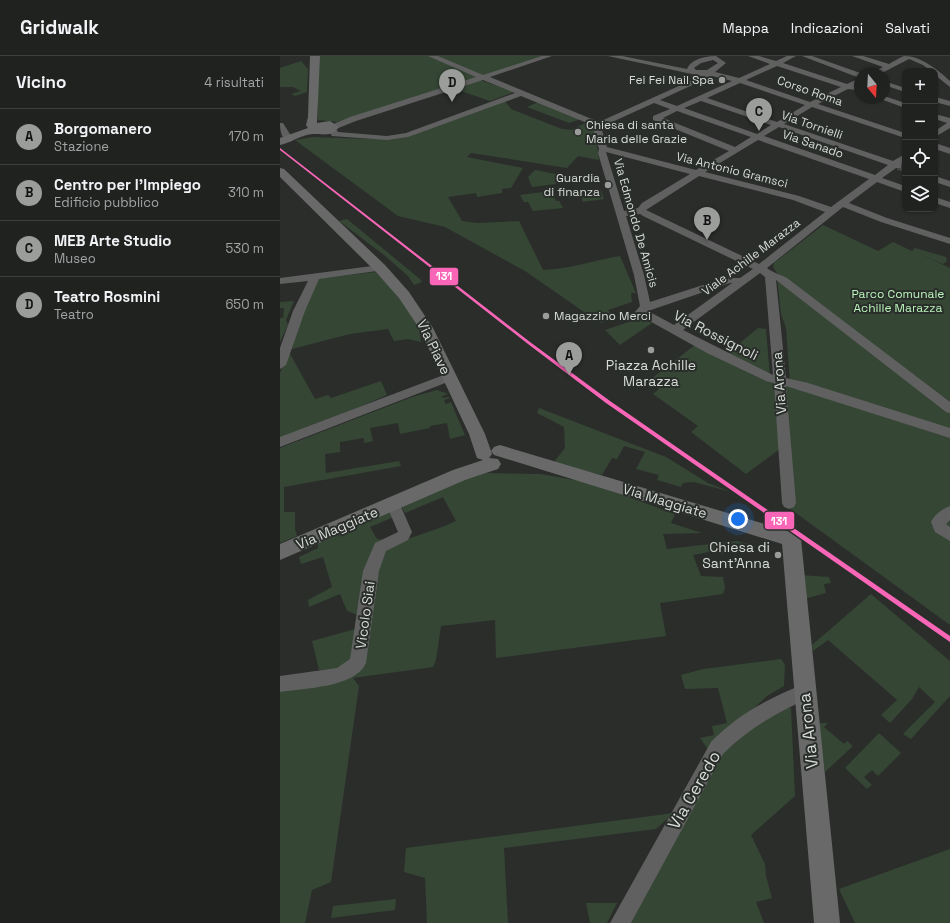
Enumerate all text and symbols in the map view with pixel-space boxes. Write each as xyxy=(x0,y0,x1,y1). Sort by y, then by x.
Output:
text: Gridwalk xyxy=(20,15,99,40)
text: Mappa xyxy=(723,19,769,37)
text: Indicazioni xyxy=(791,19,863,37)
text: Salvati xyxy=(885,19,930,37)
north arrow xyxy=(854,68,890,104)
map controls xyxy=(902,68,938,212)
button: + xyxy=(902,68,938,104)
pin: D xyxy=(439,69,465,102)
text: Vicino xyxy=(16,71,66,93)
place label: Fei Fei Nail Spa xyxy=(629,72,714,88)
street label: Corso Roma xyxy=(775,72,845,110)
text: 4 risultati xyxy=(204,74,264,91)
marker: Fei Fei Nail Spa xyxy=(717,75,727,85)
pin: C xyxy=(746,98,772,131)
button: − xyxy=(902,104,938,140)
street label: Via Tornielli xyxy=(779,107,845,143)
place label: Chiesa di santa Maria delle Grazie xyxy=(586,117,687,147)
text: Borgomanero xyxy=(54,119,152,138)
street label: Via Sanado xyxy=(780,126,846,162)
marker: Chiesa di santa Maria delle Grazie xyxy=(573,127,583,137)
text: A xyxy=(25,128,33,145)
text: 170 m xyxy=(228,128,264,145)
text: Stazione xyxy=(54,138,109,155)
button: locate xyxy=(902,140,938,176)
street label: Via Antonio Gramsci xyxy=(675,148,789,192)
street label: Via Edmondo De Amicis xyxy=(610,157,662,289)
place label: Guardia di finanza xyxy=(544,170,600,200)
text: Centro per l'Impiego xyxy=(54,175,201,194)
button: layers xyxy=(902,176,938,212)
marker: Guardia di finanza xyxy=(603,180,613,190)
text: B xyxy=(25,184,33,201)
text: 310 m xyxy=(228,184,264,201)
text: Edificio pubblico xyxy=(54,194,159,211)
pin: B xyxy=(694,207,720,240)
street label: Viale Achille Marazza xyxy=(699,215,803,299)
text: MEB Arte Studio xyxy=(54,231,172,250)
text: C xyxy=(25,240,33,257)
text: 530 m xyxy=(226,240,264,257)
text: Museo xyxy=(54,250,96,267)
line badge: 131 xyxy=(429,267,459,286)
text: 131 xyxy=(436,269,452,283)
park label: Parco Comunale Achille Marazza xyxy=(852,286,944,316)
text: Teatro Rosmini xyxy=(54,287,160,306)
text: D xyxy=(25,296,33,313)
text: 650 m xyxy=(225,296,264,313)
text: Teatro xyxy=(54,306,94,323)
street label: Via Rossignoli xyxy=(671,306,761,364)
place label: Magazzino Merci xyxy=(554,308,651,324)
marker: Magazzino Merci xyxy=(541,311,551,321)
street label: Via Piave xyxy=(413,317,455,377)
pin: A xyxy=(556,342,582,375)
marker: Piazza Achille Marazza xyxy=(646,345,656,355)
street label: Via Arona xyxy=(768,351,790,415)
place label: Piazza Achille Marazza xyxy=(606,356,696,390)
street label: Via Maggiate xyxy=(621,480,709,522)
street label: Via Maggiate xyxy=(293,503,381,553)
your location xyxy=(728,509,748,529)
line badge: 131 xyxy=(764,511,795,530)
text: 131 xyxy=(771,514,787,528)
place label: Chiesa di Sant'Anna xyxy=(702,538,770,572)
marker: Chiesa di Sant'Anna xyxy=(773,550,783,560)
street label: Vicolo Siai xyxy=(351,580,379,650)
street label: Via Arona xyxy=(793,692,823,770)
street label: Via Ceredo xyxy=(663,747,725,833)

